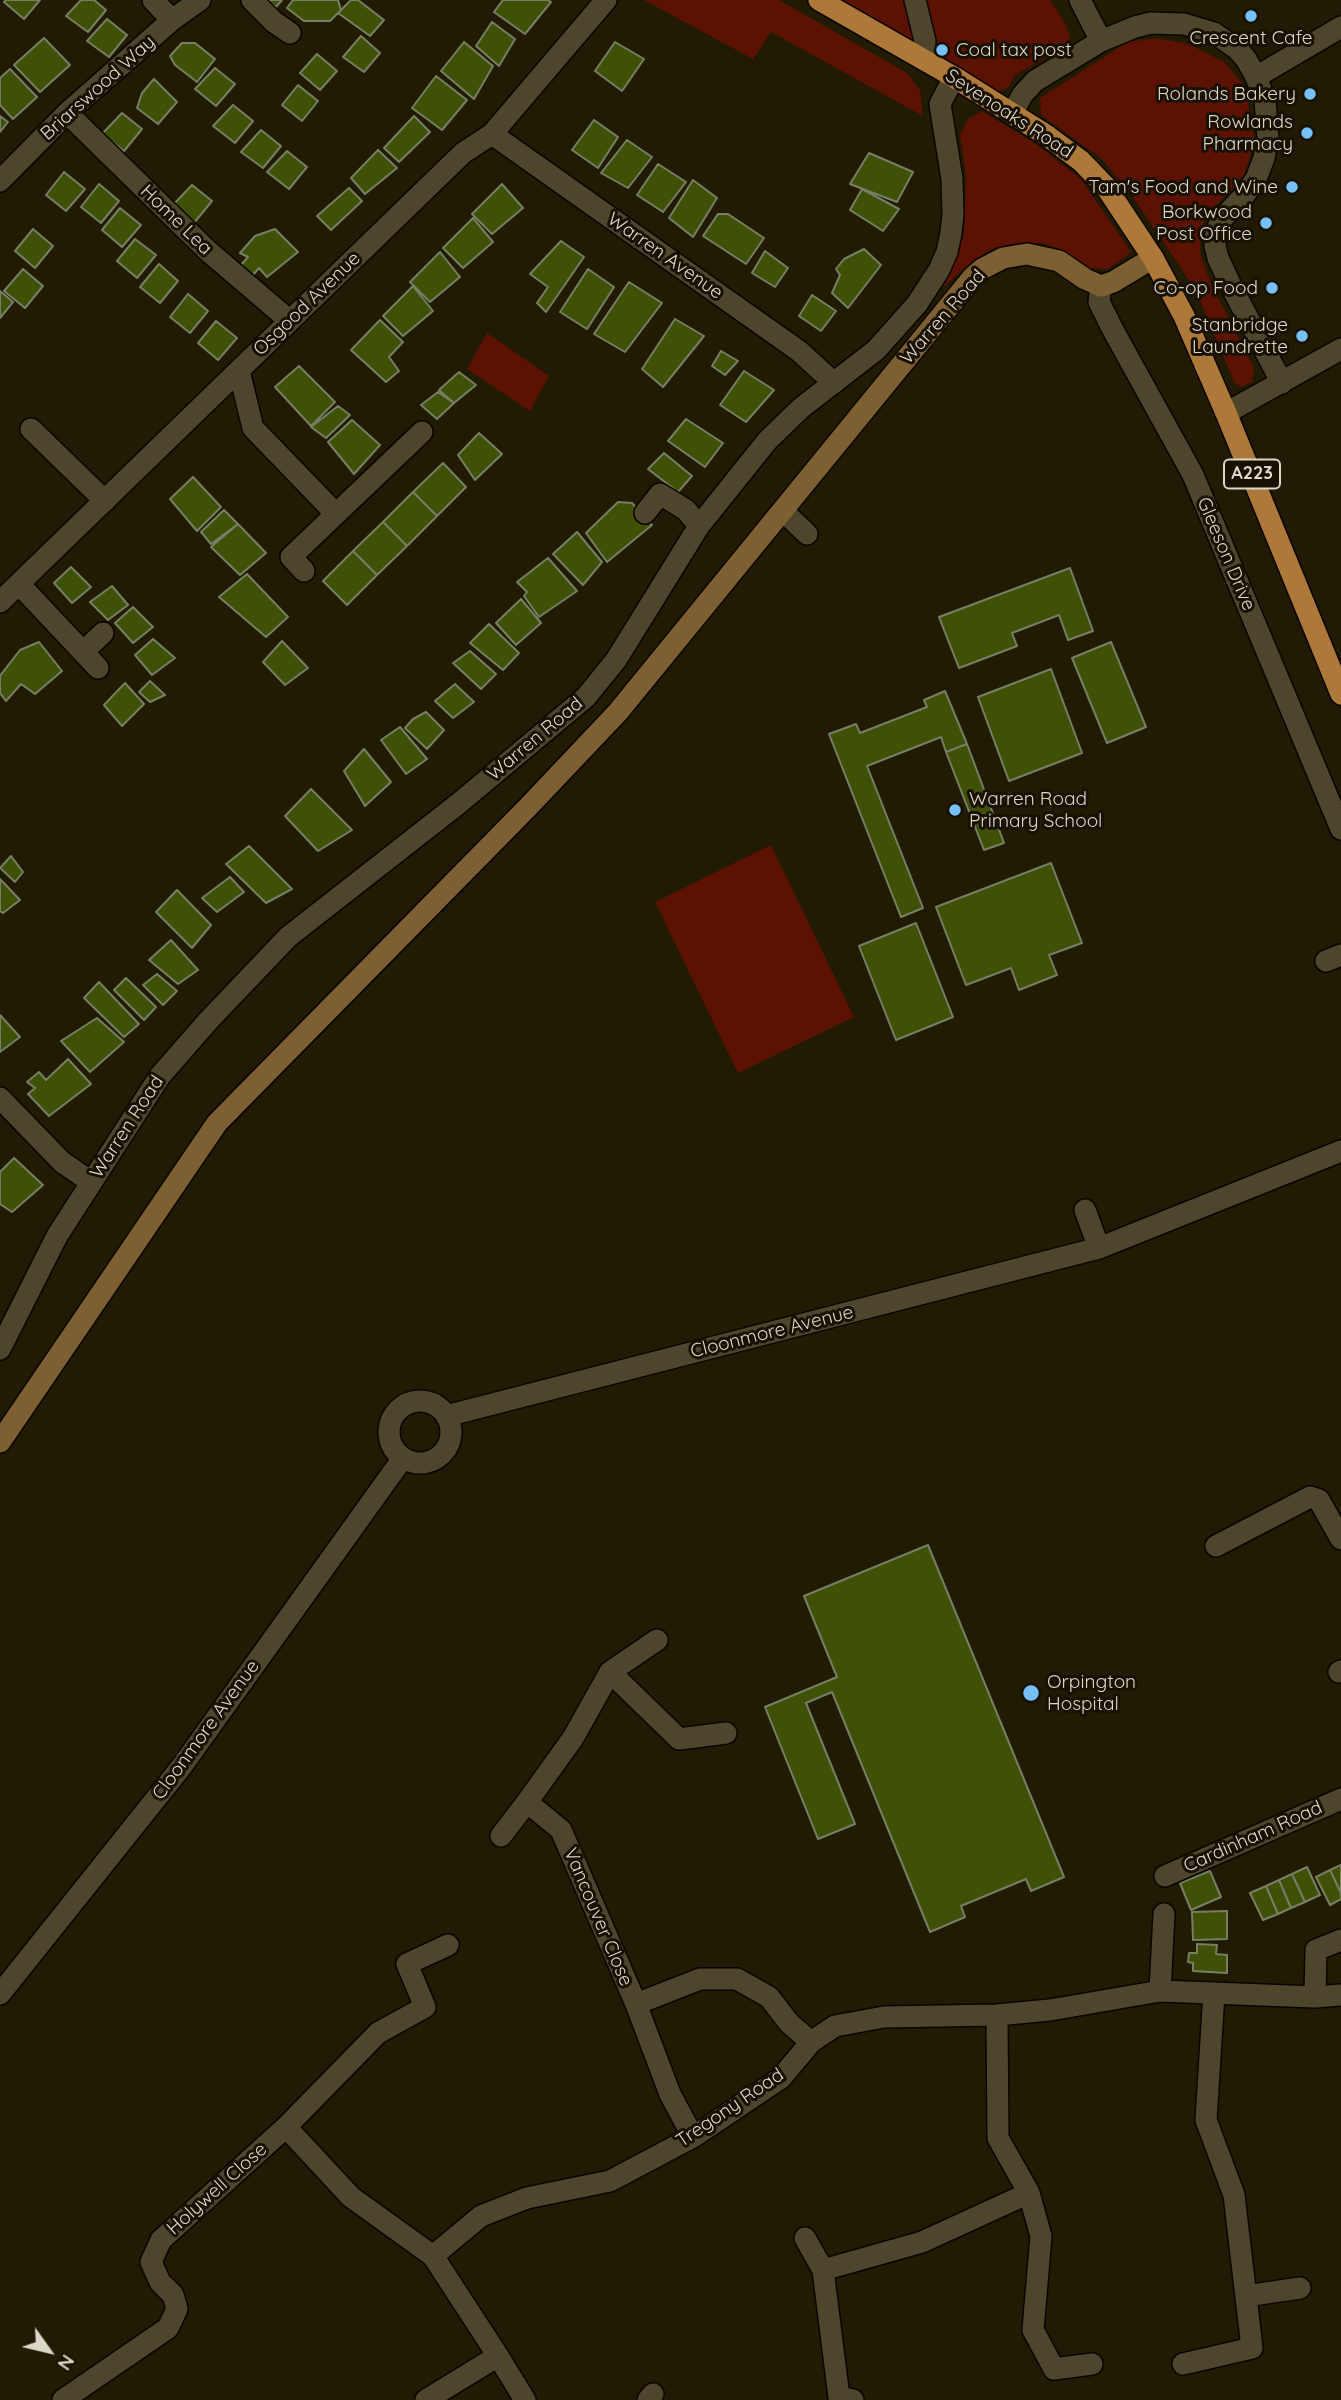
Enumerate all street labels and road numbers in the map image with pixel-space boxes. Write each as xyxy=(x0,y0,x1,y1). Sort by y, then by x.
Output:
street label: Briarswood Way xyxy=(36,31,160,145)
street label: Sevenoaks Road xyxy=(941,64,1077,164)
street label: Home Lea xyxy=(135,180,217,260)
street label: Warren Avenue xyxy=(603,208,727,304)
street label: Osgood Avenue xyxy=(249,247,365,361)
street label: Warren Road xyxy=(896,265,990,369)
road number: A223 xyxy=(1224,460,1280,488)
street label: Gleeson Drive xyxy=(1192,494,1260,614)
street label: Warren Road xyxy=(482,692,588,786)
street label: Warren Road xyxy=(85,1071,169,1183)
street label: Cloonmore Avenue xyxy=(688,1301,856,1363)
street label: Cloonmore Avenue xyxy=(148,1656,264,1804)
street label: Cardinham Road xyxy=(1180,1796,1326,1878)
street label: Vancouver Close xyxy=(559,1844,637,1990)
street label: Tregony Road xyxy=(672,2064,788,2152)
street label: Holywell Close xyxy=(162,2138,272,2240)

